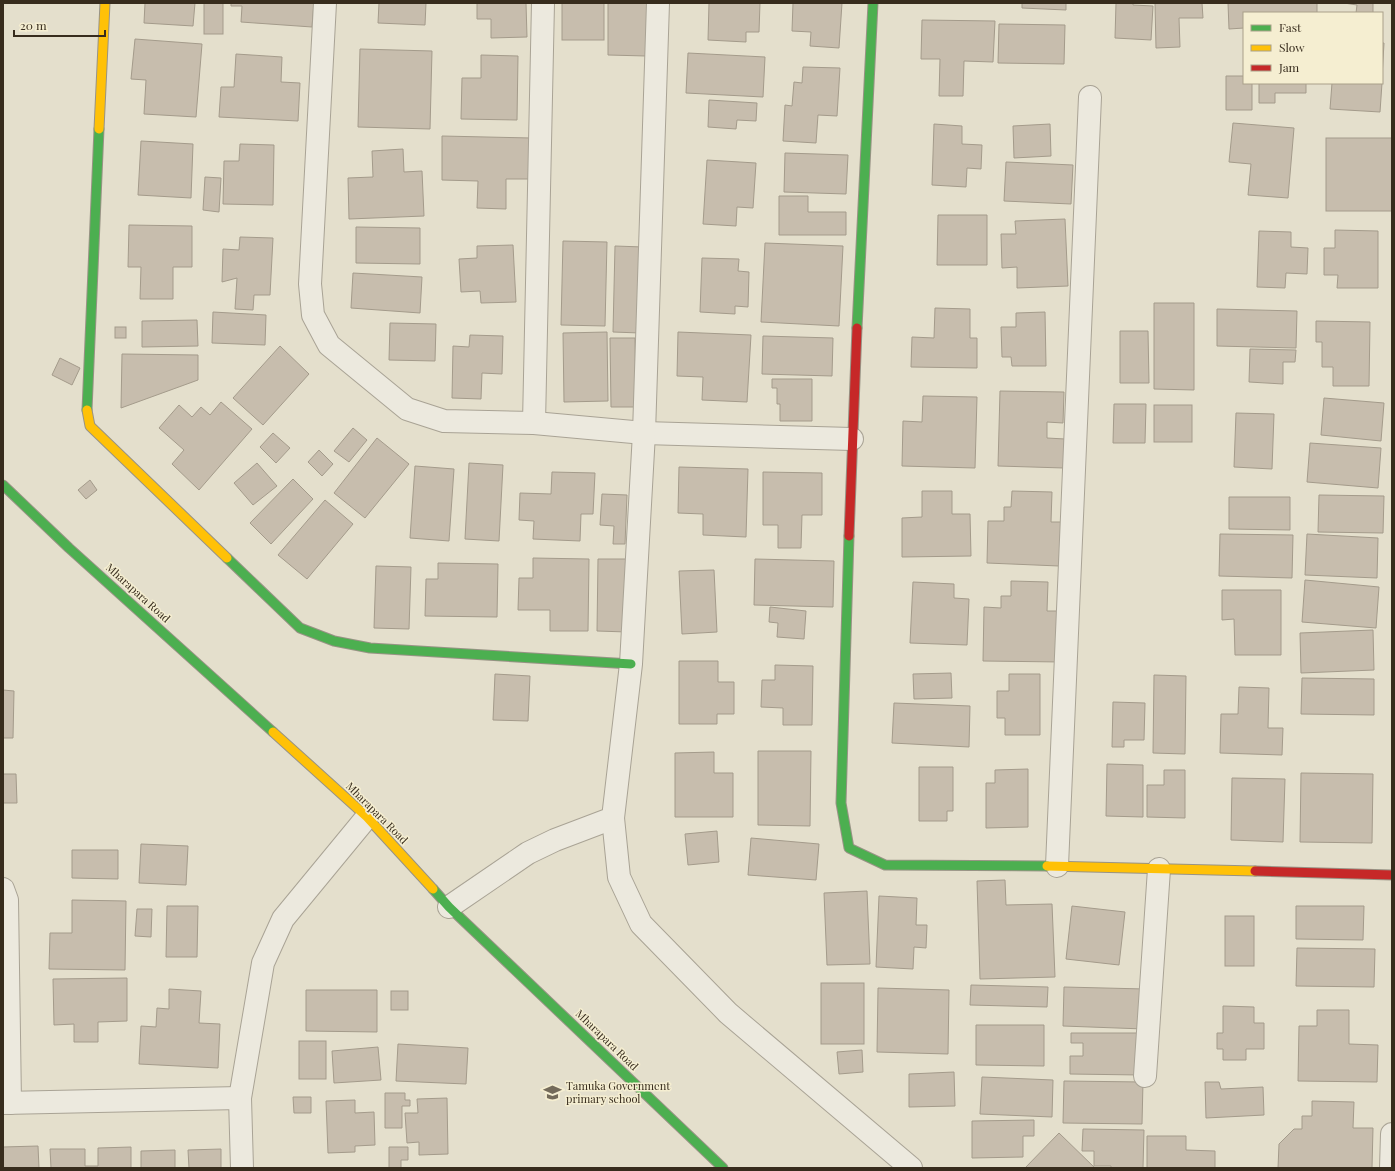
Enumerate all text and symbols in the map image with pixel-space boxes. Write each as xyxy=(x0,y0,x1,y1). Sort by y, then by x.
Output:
scale bar xyxy=(14,12,105,38)
legend xyxy=(1243,12,1383,84)
text: 20 m xyxy=(20,17,47,33)
text: Fast xyxy=(1279,19,1302,35)
text: Slow xyxy=(1279,39,1305,55)
text: Jam xyxy=(1278,59,1300,75)
street label: Mharapara Road xyxy=(103,560,174,626)
street label: Mharapara Road xyxy=(343,778,412,847)
street label: Mharapara Road xyxy=(573,1006,642,1074)
place label: Tamuka Government primary school xyxy=(566,1078,670,1106)
school or university icon: Tamuka Government primary school xyxy=(543,1082,563,1102)

